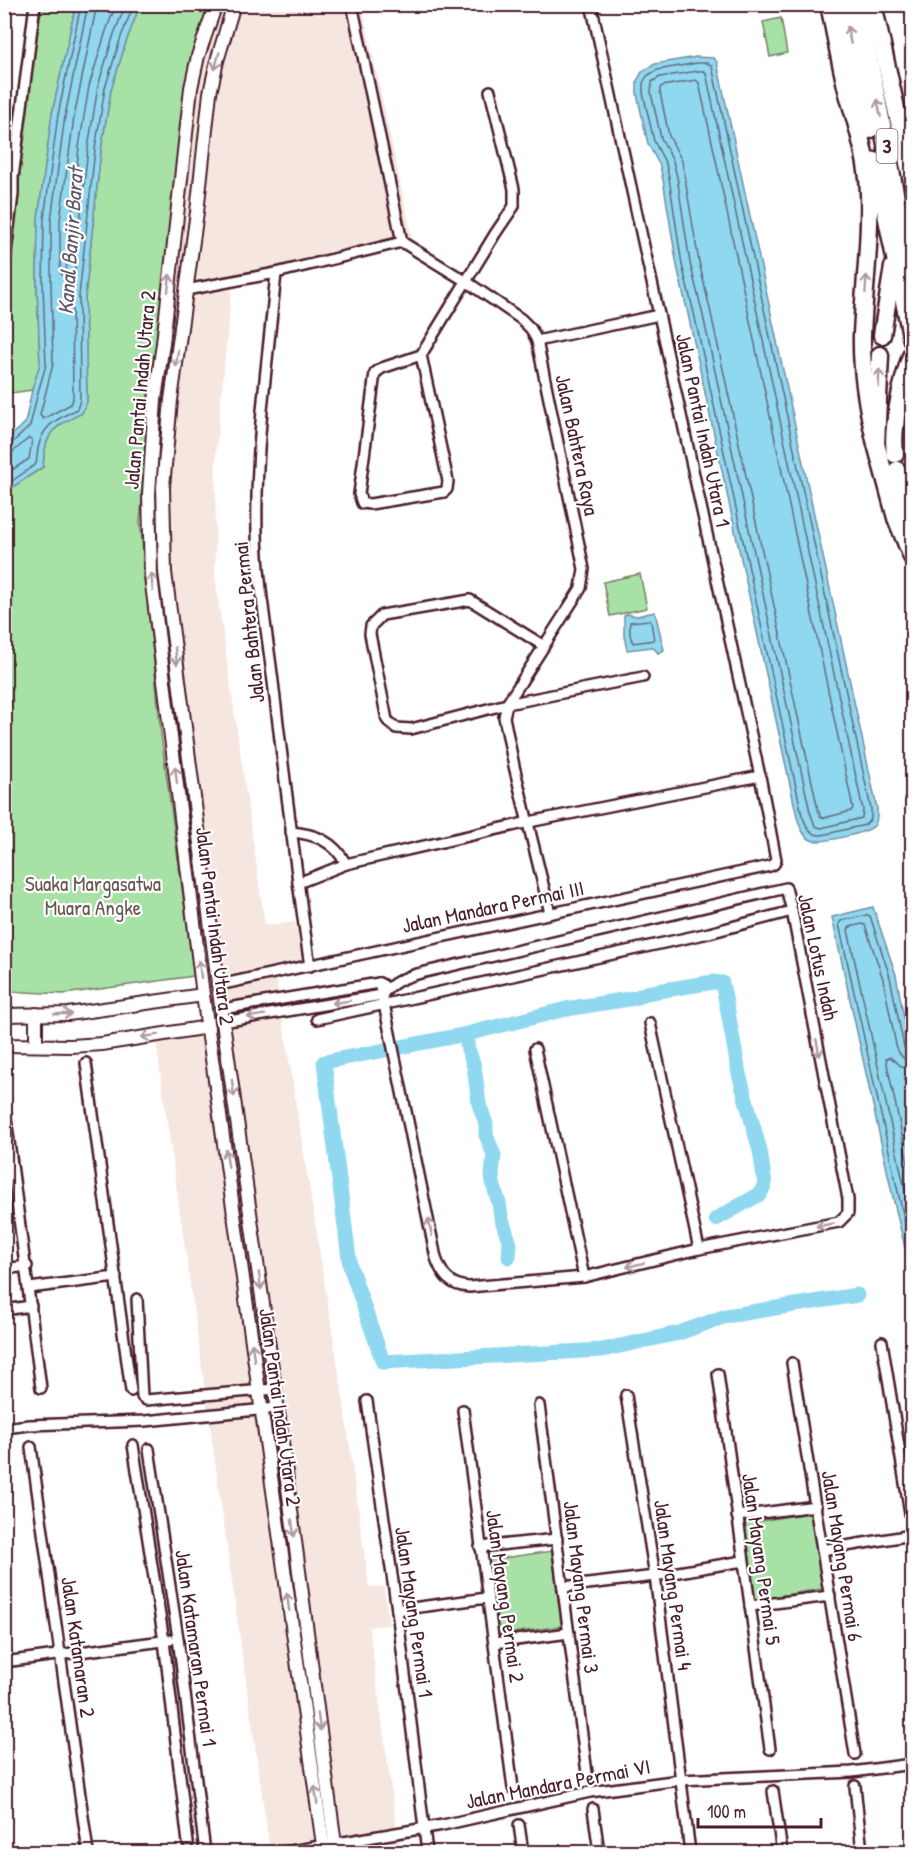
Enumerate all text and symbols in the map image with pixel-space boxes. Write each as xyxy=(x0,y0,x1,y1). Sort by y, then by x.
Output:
one-way arrow xyxy=(843,26,854,46)
one-way arrow xyxy=(211,51,223,70)
one-way arrow xyxy=(873,98,884,118)
road number: 3 xyxy=(876,129,898,163)
water label: Kanal Banjir Barat xyxy=(50,163,90,316)
one-way arrow xyxy=(164,273,175,293)
one-way arrow xyxy=(861,275,872,295)
street label: Jalan Pantai Indah Utara 2 xyxy=(116,289,163,491)
street label: Jalan Pantai Indah Utara 1 xyxy=(669,330,738,529)
one-way arrow xyxy=(171,347,182,367)
one-way arrow xyxy=(873,369,884,389)
street label: Jalan Bahtera Raya xyxy=(548,372,607,518)
street label: Jalan Bahtera Permai xyxy=(226,540,271,704)
one-way arrow xyxy=(146,572,157,592)
one-way arrow xyxy=(171,646,182,666)
one-way arrow xyxy=(170,766,181,786)
street label: Jalan Pantai Indah Utara 2 xyxy=(189,825,242,1027)
park label: Suaka Margasatwa Muara Angke xyxy=(25,869,161,922)
street label: Jalan Mandara Permai III xyxy=(399,873,587,940)
street label: Jalan Lotus Indah xyxy=(791,891,846,1023)
one-way arrow xyxy=(194,959,205,979)
one-way arrow xyxy=(331,997,351,1008)
one-way arrow xyxy=(52,1008,72,1019)
one-way arrow xyxy=(247,1011,267,1022)
one-way arrow xyxy=(141,1031,161,1042)
one-way arrow xyxy=(813,1037,824,1057)
one-way arrow xyxy=(227,1078,238,1097)
one-way arrow xyxy=(221,1149,232,1169)
one-way arrow xyxy=(424,1218,435,1237)
one-way arrow xyxy=(816,1220,836,1231)
one-way arrow xyxy=(625,1259,644,1271)
one-way arrow xyxy=(254,1271,265,1290)
street label: Jalan Pantai Indah Utara 2 xyxy=(252,1306,309,1508)
one-way arrow xyxy=(247,1342,258,1362)
street label: Jalan Mayang Permai 6 xyxy=(815,1468,870,1643)
street label: Jalan Mayang Permai 5 xyxy=(735,1471,788,1647)
street label: Jalan Mayang Permai 4 xyxy=(647,1498,700,1672)
street label: Jalan Mayang Permai 3 xyxy=(557,1499,606,1675)
street label: Jalan Mayang Permai 2 xyxy=(479,1508,532,1684)
one-way arrow xyxy=(288,1518,299,1538)
street label: Jalan Mayang Permai 1 xyxy=(388,1525,441,1699)
street label: Jalan Katamaran Permai 1 xyxy=(168,1548,225,1748)
street label: Jalan Katamaran 2 xyxy=(54,1575,103,1719)
one-way arrow xyxy=(283,1592,294,1612)
one-way arrow xyxy=(313,1711,324,1731)
street label: Jalan Mandara Permai VI xyxy=(463,1751,653,1816)
one-way arrow xyxy=(310,1785,321,1805)
scale bar xyxy=(698,1791,821,1829)
text: 100 m xyxy=(707,1799,746,1824)

